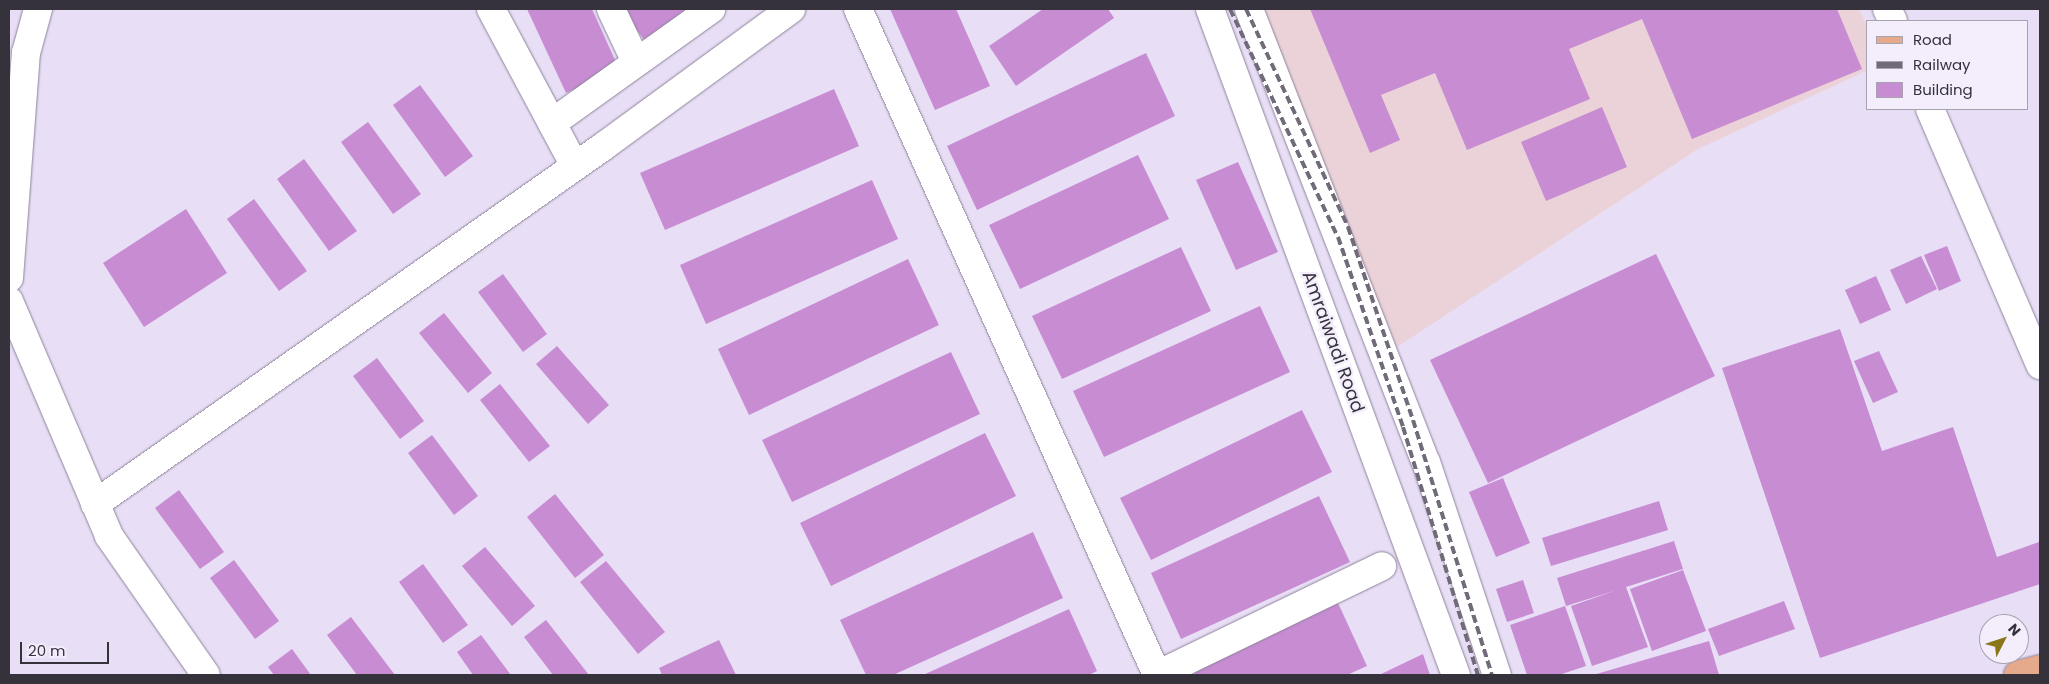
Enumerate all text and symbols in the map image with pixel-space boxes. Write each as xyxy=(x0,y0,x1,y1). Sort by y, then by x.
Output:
legend xyxy=(1866,20,2029,110)
text: Road xyxy=(1913,29,1952,50)
text: Railway xyxy=(1913,54,1971,75)
text: Building xyxy=(1913,79,1973,100)
street label: Amraiwadi Road xyxy=(1297,268,1369,416)
north arrow xyxy=(1979,614,2029,664)
text: N xyxy=(2004,619,2026,640)
scale bar xyxy=(22,632,111,664)
text: 20 m xyxy=(28,640,66,661)

